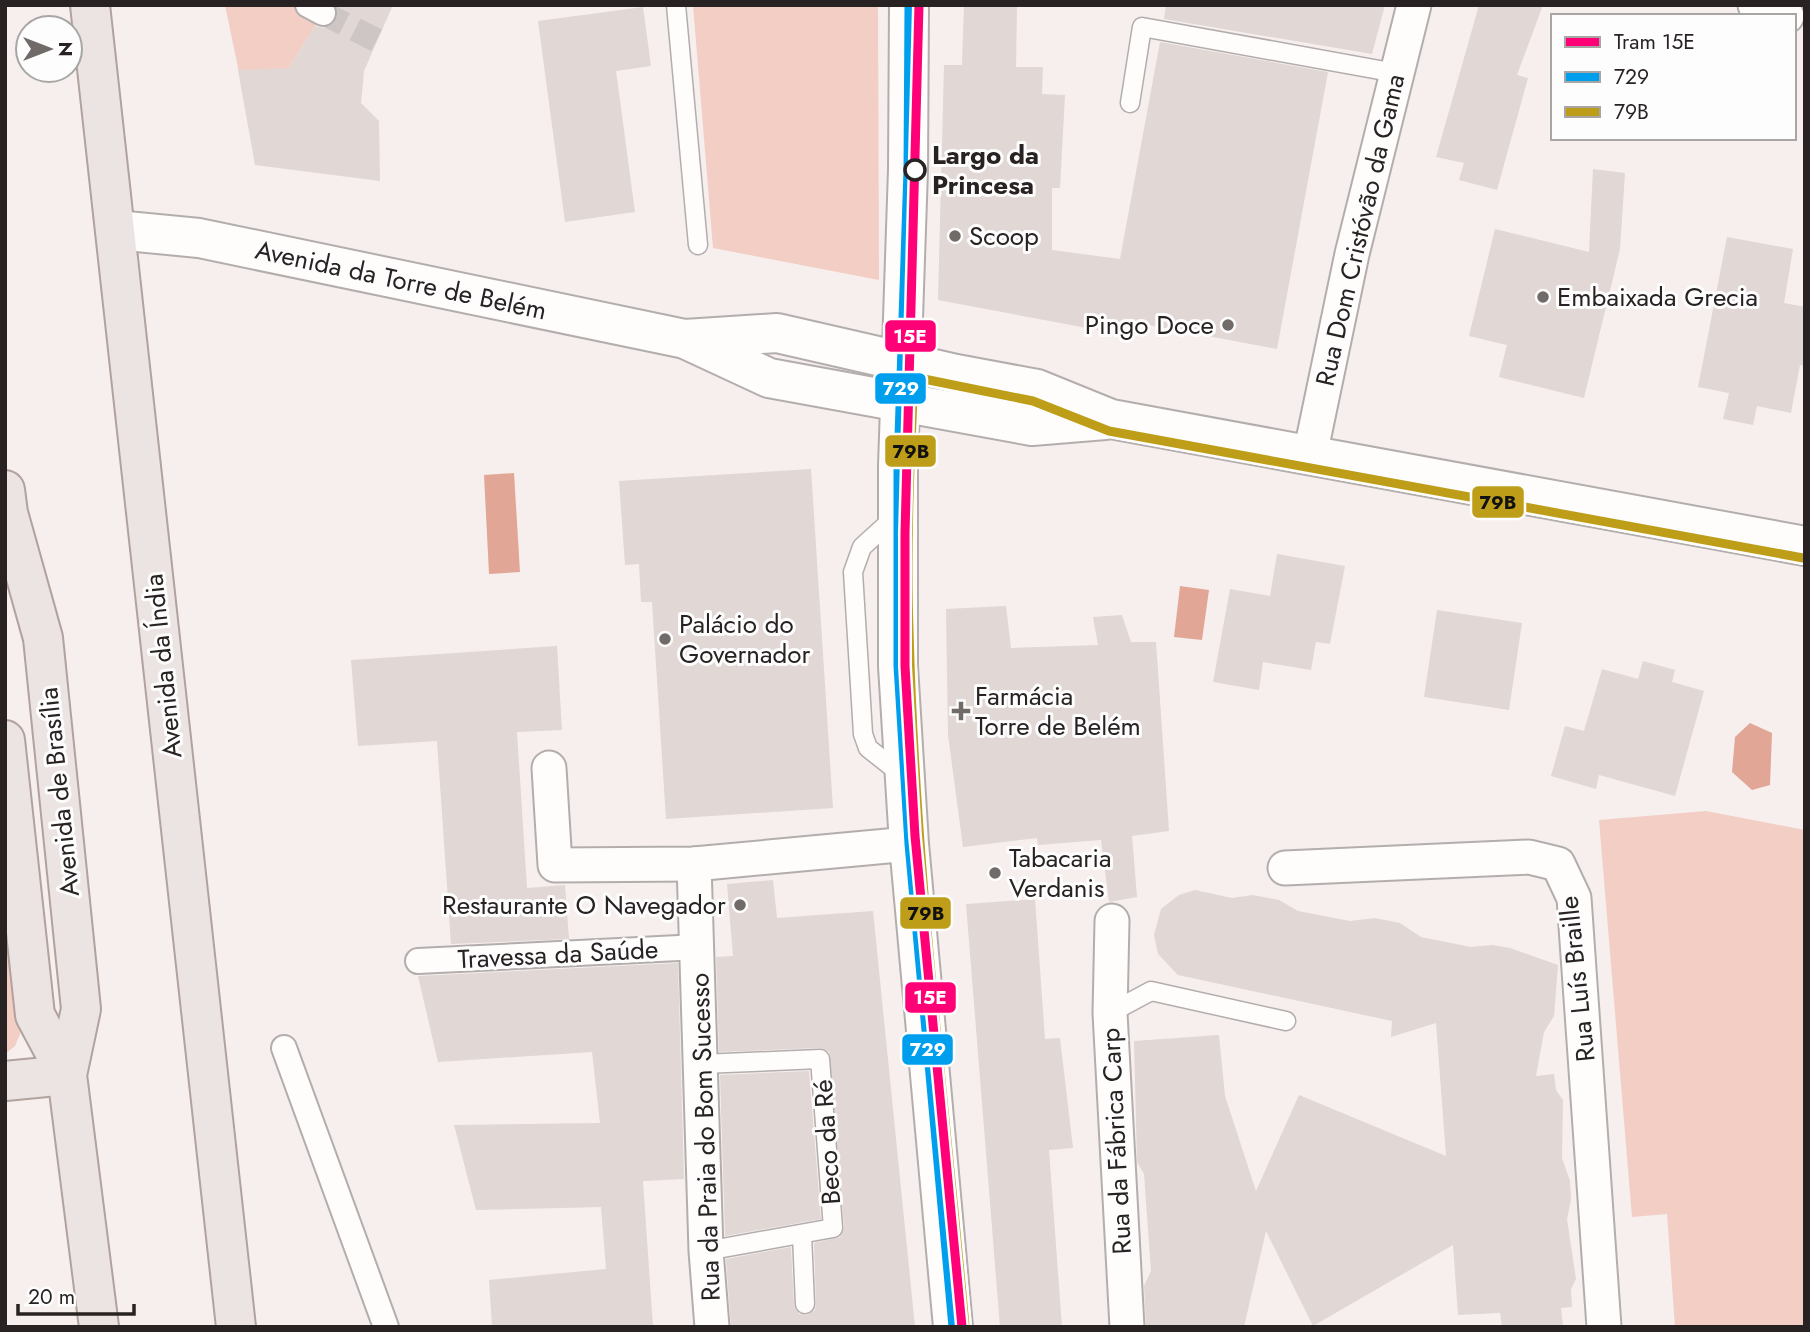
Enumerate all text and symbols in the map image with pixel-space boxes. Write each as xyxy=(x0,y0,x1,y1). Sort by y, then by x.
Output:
north arrow xyxy=(14,14,84,84)
legend xyxy=(1551,14,1796,140)
text: Tram 15E xyxy=(1614,27,1695,57)
text: N xyxy=(52,41,79,57)
text: 729 xyxy=(1614,62,1649,92)
street label: Rua Dom Cristóvão da Gama xyxy=(1306,70,1414,390)
text: 79B xyxy=(1614,97,1649,127)
place label: Largo da Princesa xyxy=(932,136,1039,204)
marker: Largo da Princesa xyxy=(904,159,926,181)
place label: Scoop xyxy=(969,217,1039,255)
marker: Scoop xyxy=(947,228,963,244)
street label: Avenida da Torre de Belém xyxy=(252,231,550,329)
place label: Embaixada Grecia xyxy=(1557,278,1758,316)
marker: Embaixada Grecia xyxy=(1535,289,1551,305)
place label: Pingo Doce xyxy=(1085,306,1214,344)
marker: Pingo Doce xyxy=(1220,317,1236,333)
line badge: 15E xyxy=(884,319,937,353)
text: 15E xyxy=(893,323,927,350)
line badge: 729 xyxy=(874,372,927,405)
text: 729 xyxy=(883,375,919,402)
line badge: 79B xyxy=(884,434,937,468)
text: 79B xyxy=(893,438,929,465)
line badge: 79B xyxy=(1471,485,1525,519)
text: 79B xyxy=(1480,489,1516,516)
street label: Avenida da Índia xyxy=(134,572,192,760)
place label: Palácio do Governador xyxy=(679,605,810,673)
marker: Palácio do Governador xyxy=(657,631,673,647)
place label: Farmácia Torre de Belém xyxy=(975,677,1141,745)
street label: Avenida de Brasília xyxy=(29,685,89,899)
marker: Farmácia Torre de Belém xyxy=(953,703,969,719)
place label: Tabacaria Verdanis xyxy=(1009,839,1111,907)
marker: Tabacaria Verdanis xyxy=(987,865,1003,881)
place label: Restaurante O Navegador xyxy=(442,886,726,924)
street label: Rua Luís Braille xyxy=(1549,894,1605,1064)
line badge: 79B xyxy=(899,896,952,930)
marker: Restaurante O Navegador xyxy=(732,897,748,913)
text: 79B xyxy=(908,900,944,927)
street label: Travessa da Saúde xyxy=(457,930,659,978)
street label: Rua da Praia do Bom Sucesso xyxy=(680,972,730,1302)
line badge: 15E xyxy=(904,981,957,1014)
text: 15E xyxy=(913,984,947,1011)
street label: Rua da Fábrica Carp xyxy=(1091,1027,1141,1255)
line badge: 729 xyxy=(901,1033,954,1066)
text: 729 xyxy=(910,1036,946,1063)
street label: Beco da Ré xyxy=(804,1078,850,1206)
scale bar xyxy=(18,1272,133,1316)
text: 20 m xyxy=(28,1282,75,1312)

